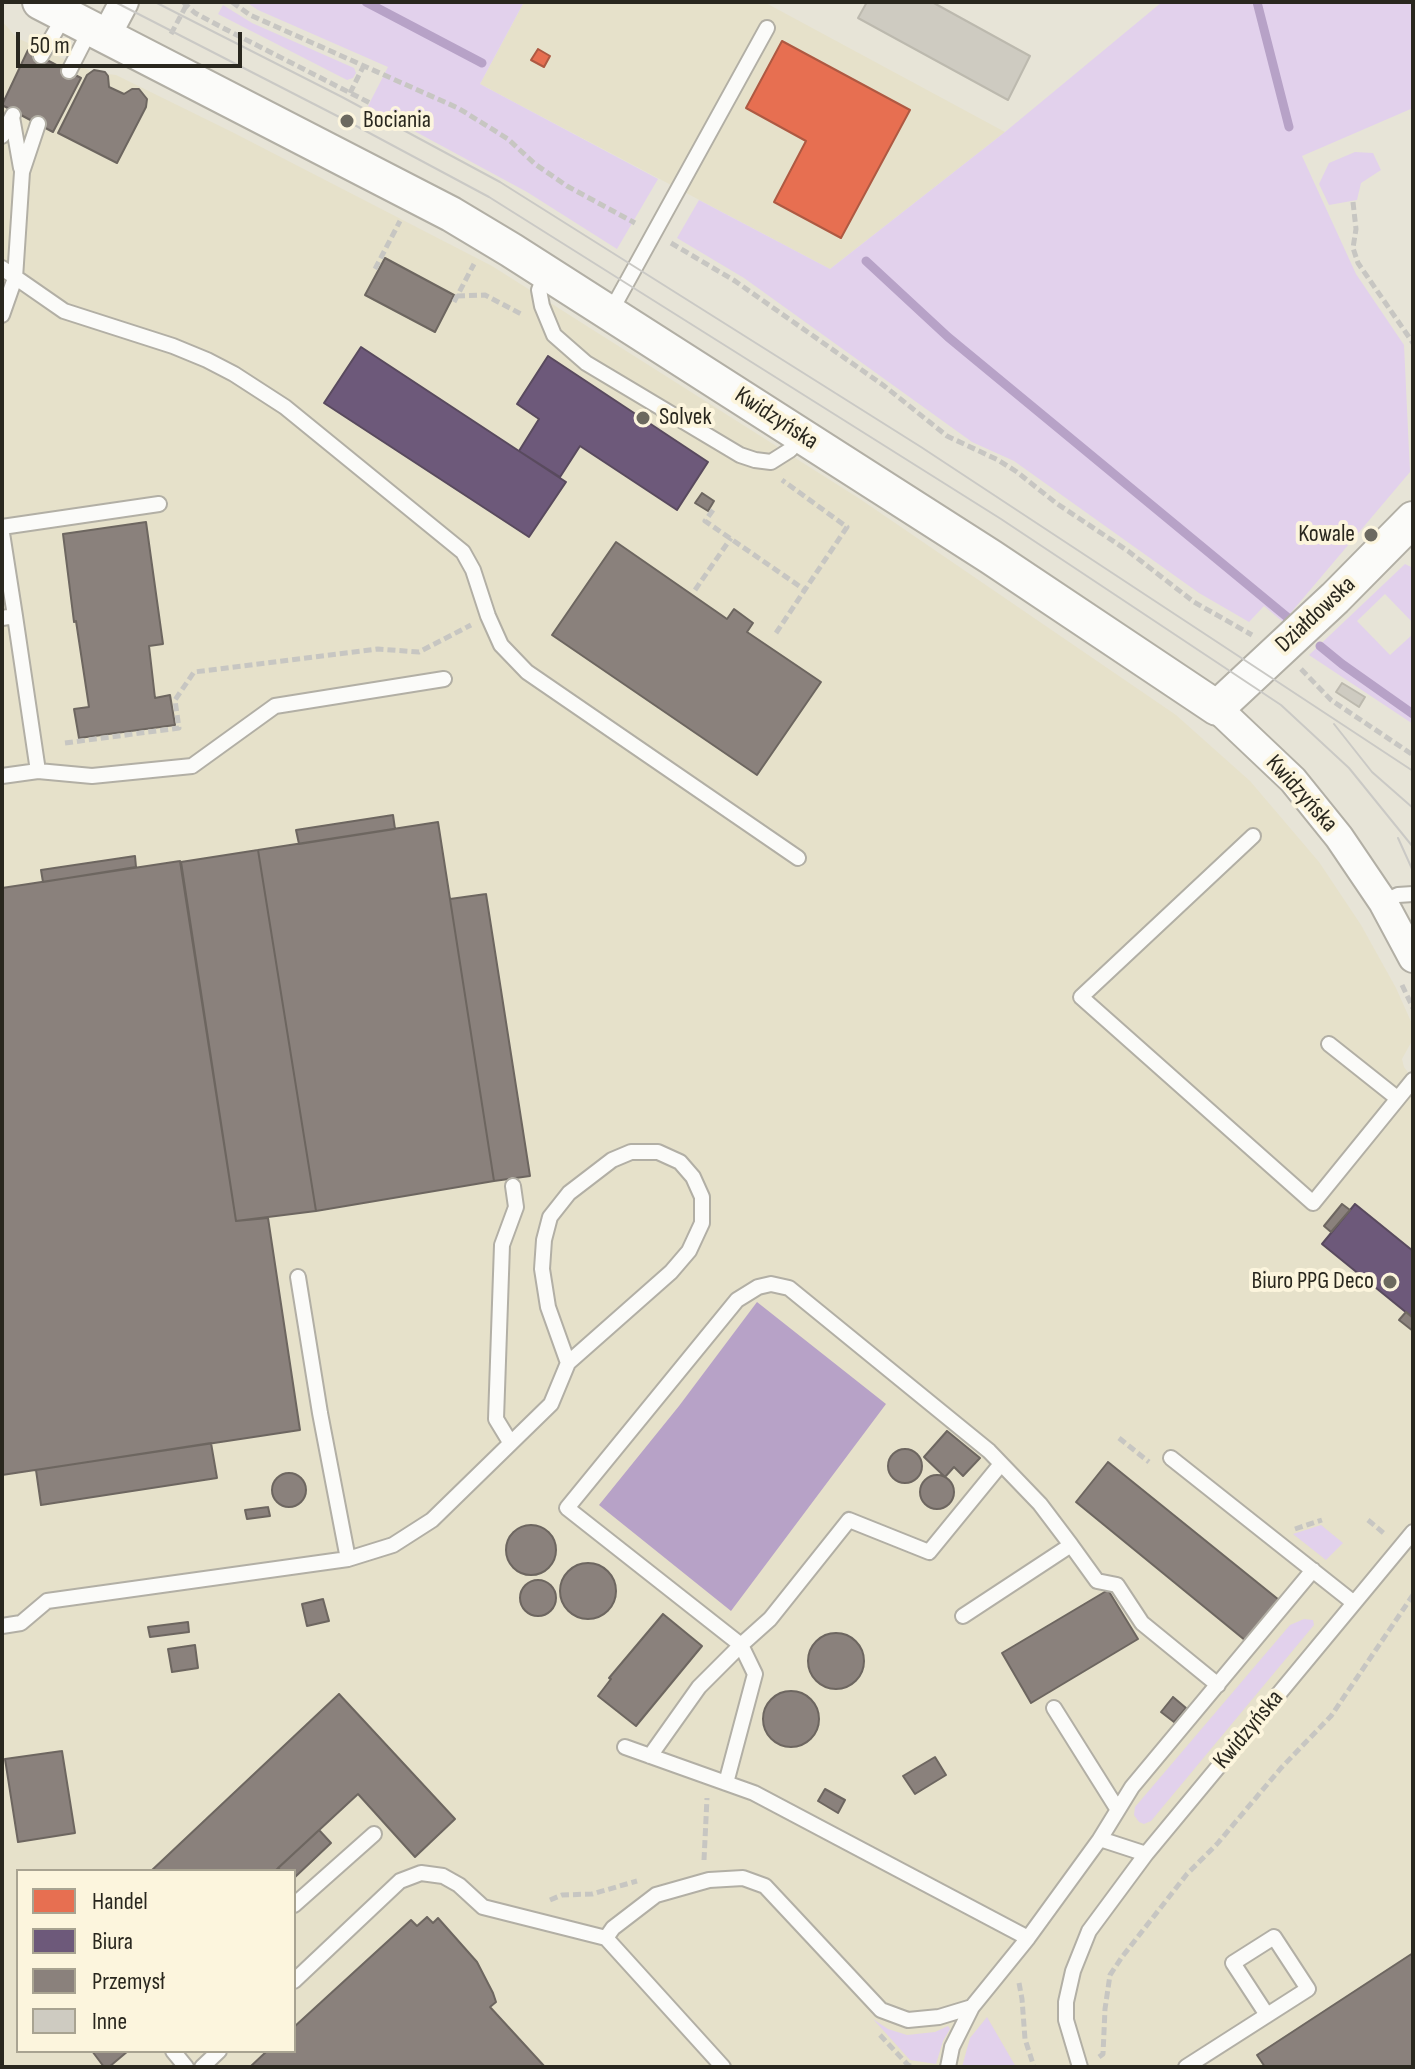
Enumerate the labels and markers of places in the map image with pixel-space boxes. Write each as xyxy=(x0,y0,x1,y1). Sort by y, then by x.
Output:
place label: Bociania xyxy=(363,107,431,135)
marker: Bociania xyxy=(338,112,356,130)
place label: Solvek xyxy=(659,404,712,432)
marker: Solvek xyxy=(634,409,652,427)
place label: Kowale xyxy=(1298,521,1355,549)
marker: Kowale xyxy=(1362,526,1380,544)
place label: Biuro PPG Deco xyxy=(1252,1268,1374,1296)
marker: Biuro PPG Deco xyxy=(1381,1273,1399,1291)

